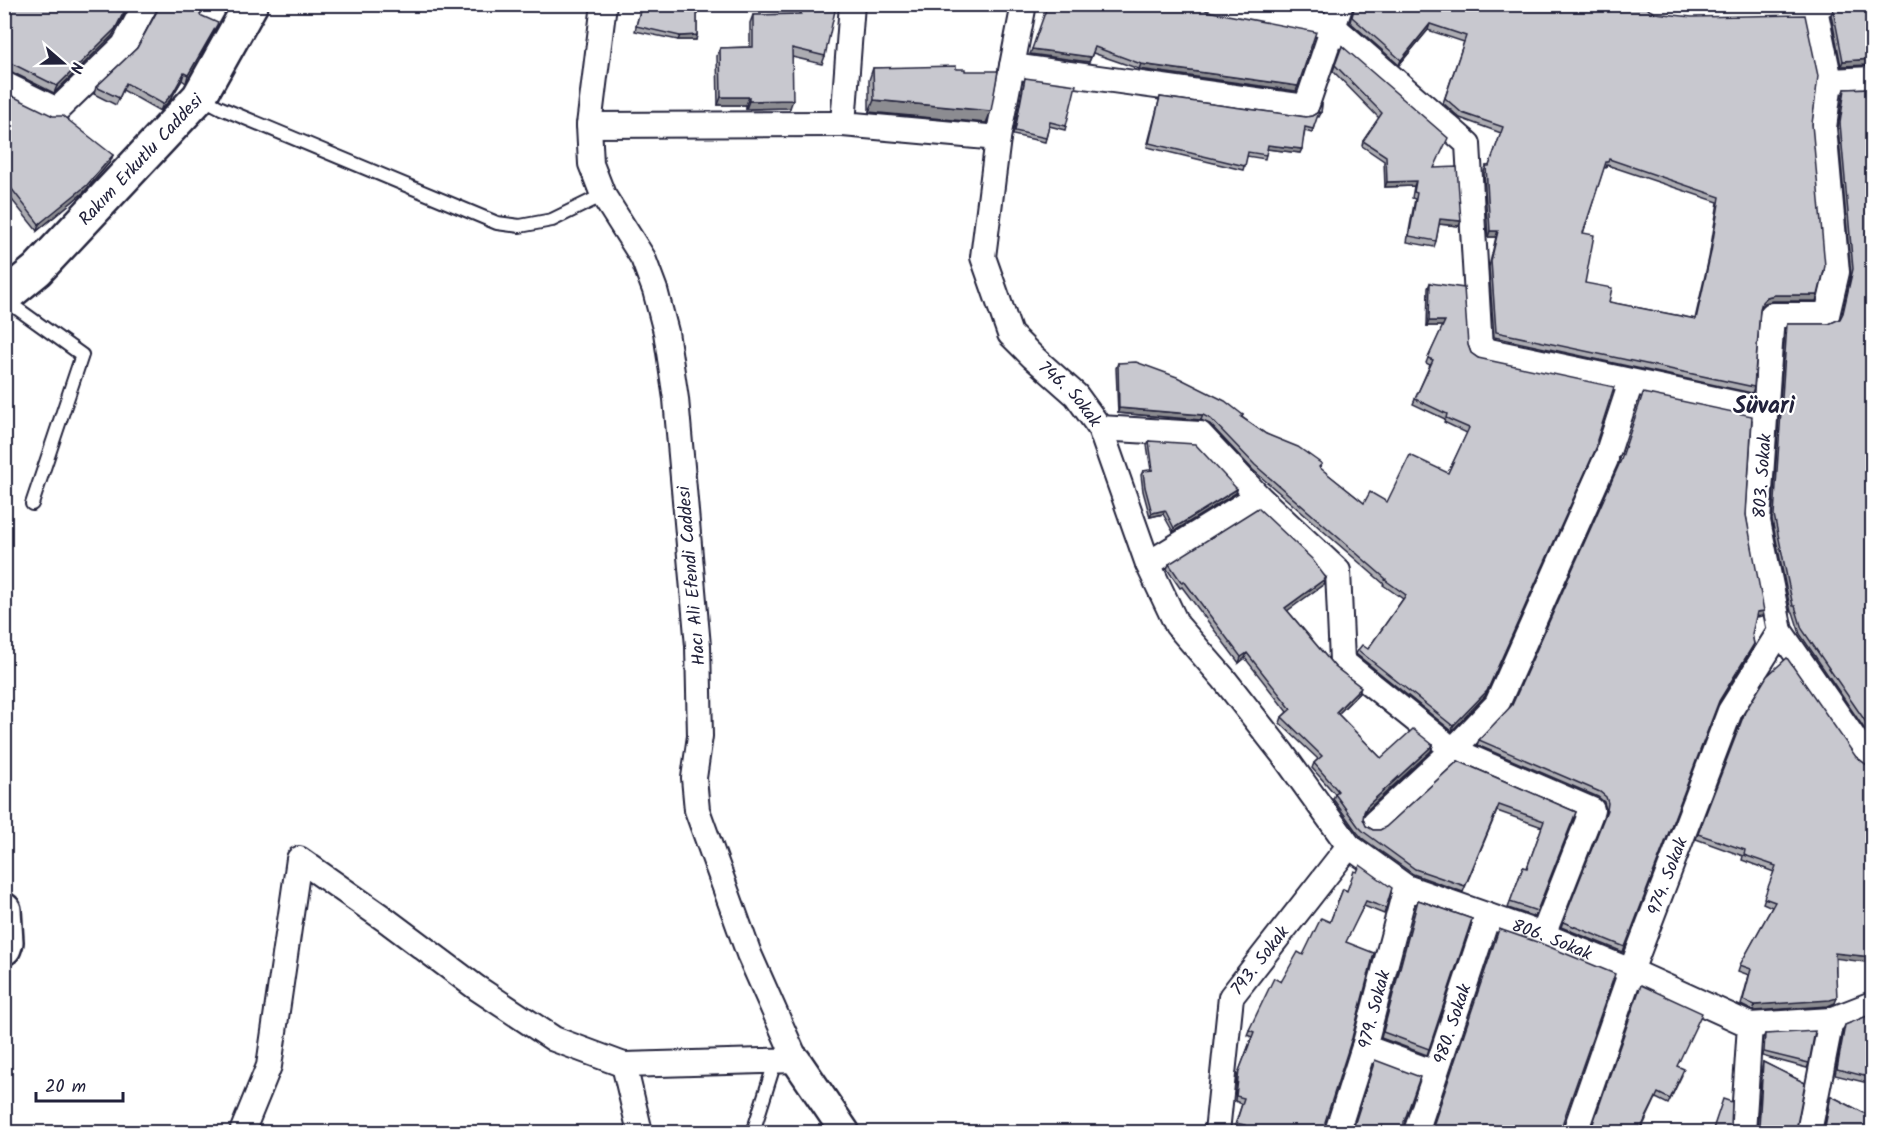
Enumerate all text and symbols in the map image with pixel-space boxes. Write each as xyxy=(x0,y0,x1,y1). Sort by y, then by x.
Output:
north arrow xyxy=(33,33,93,93)
text: N xyxy=(62,59,89,77)
street label: Rakım Erkutlu Caddesi xyxy=(72,87,211,233)
street label: 746. Sokak xyxy=(1031,355,1108,434)
district label: Süvari xyxy=(1733,387,1796,426)
street label: 803. Sokak xyxy=(1746,432,1781,519)
street label: Hacı Ali Efendi Caddesi xyxy=(670,484,715,667)
street label: 974. Sokak xyxy=(1640,833,1697,920)
street label: 806. Sokak xyxy=(1507,912,1597,970)
street label: 793. Sokak xyxy=(1224,920,1298,1003)
street label: 979. Sokak xyxy=(1351,967,1400,1052)
street label: 980. Sokak xyxy=(1427,980,1481,1068)
scale bar xyxy=(36,1065,123,1103)
text: 20 m xyxy=(45,1073,86,1102)

